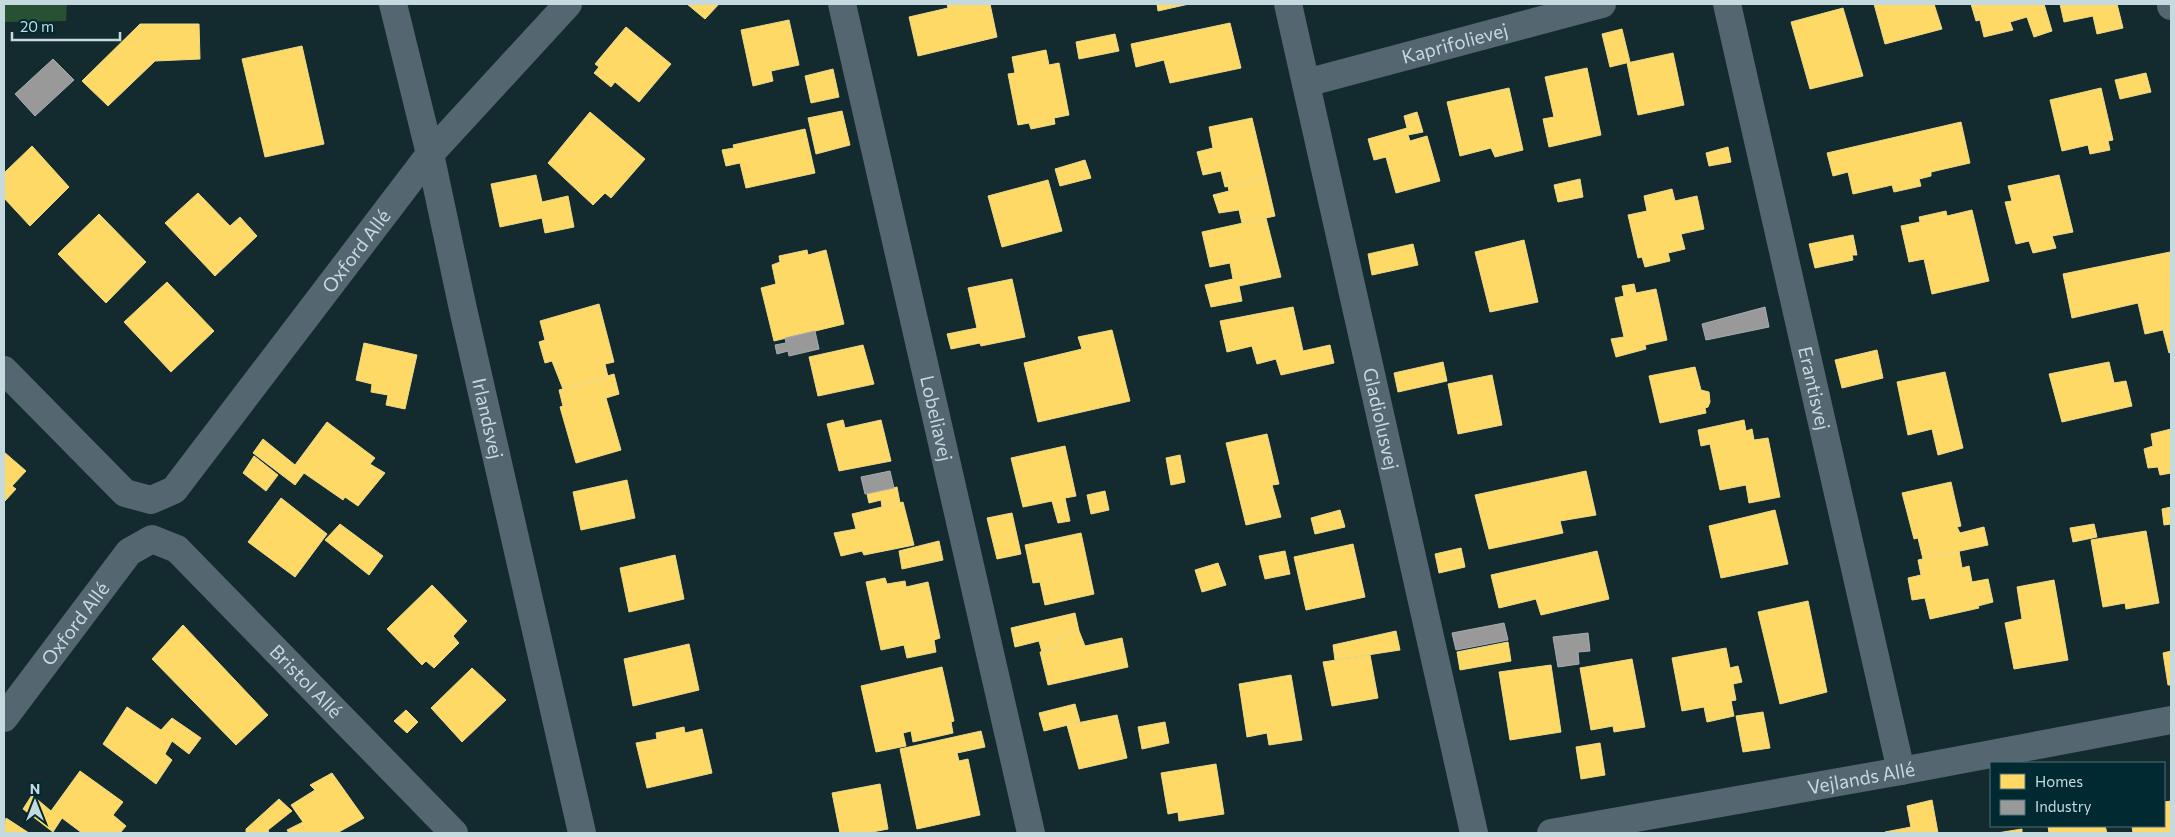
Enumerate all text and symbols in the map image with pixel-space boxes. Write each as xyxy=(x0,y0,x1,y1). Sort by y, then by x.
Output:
scale bar xyxy=(12,10,120,42)
text: 20 m xyxy=(20,17,54,35)
street label: Kaprifolievej xyxy=(1399,18,1510,68)
street label: Oxford Allé xyxy=(317,205,395,297)
street label: Erantisvej xyxy=(1794,344,1835,432)
street label: Gladiolusvej xyxy=(1359,365,1404,472)
street label: Lobeliavej xyxy=(916,373,958,463)
street label: Irlandsvej xyxy=(468,375,509,461)
street label: Oxford Allé xyxy=(36,577,113,670)
street label: Bristol Allé xyxy=(266,639,347,723)
street label: Vejlands Allé xyxy=(1806,757,1917,798)
legend xyxy=(1990,762,2165,827)
text: Homes xyxy=(2035,772,2083,790)
north arrow xyxy=(10,777,60,827)
text: N xyxy=(30,780,40,797)
text: Industry xyxy=(2035,797,2092,815)

